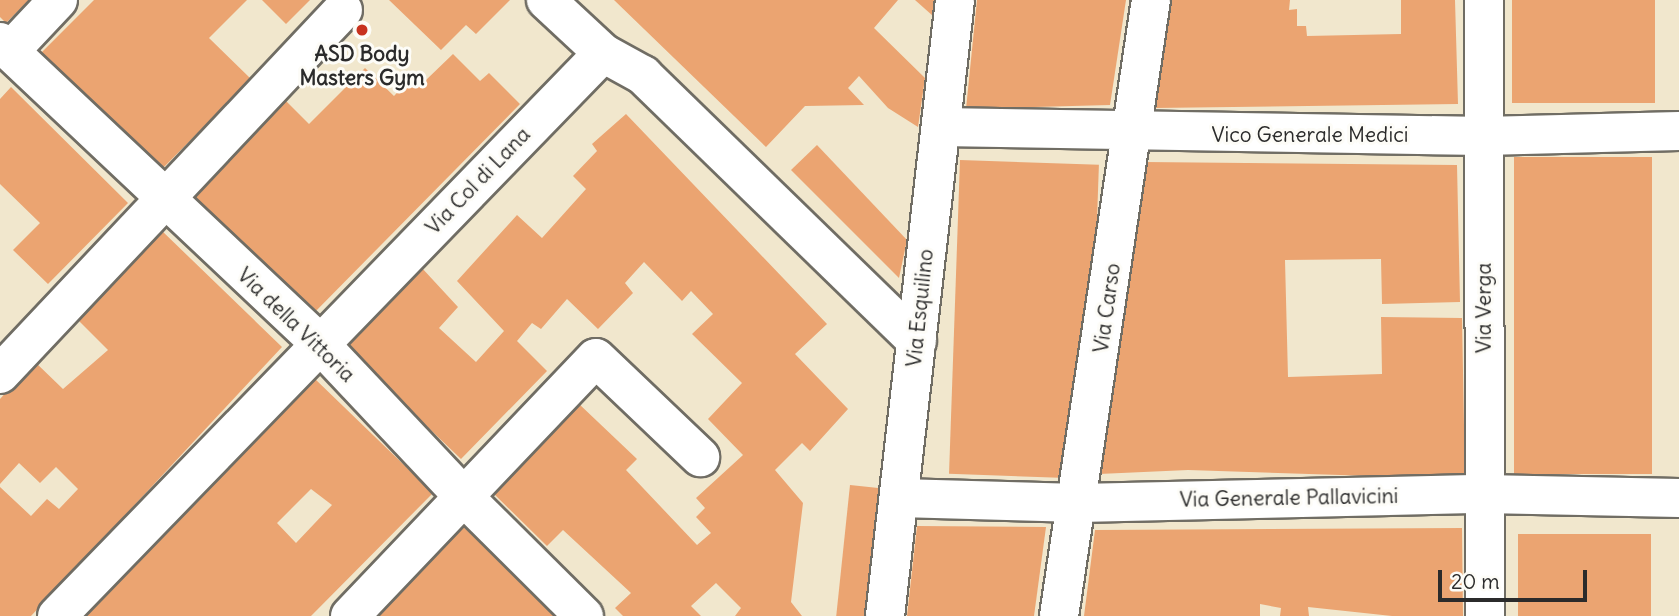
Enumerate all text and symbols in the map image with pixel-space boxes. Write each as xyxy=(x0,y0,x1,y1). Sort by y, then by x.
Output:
marker: ASD Body Masters Gym xyxy=(354,22,370,38)
place label: ASD Body Masters Gym xyxy=(299,41,425,91)
street label: Via Col di Lana xyxy=(421,122,535,240)
street label: Vico Generale Medici xyxy=(1211,122,1409,148)
street label: Via Esquilino xyxy=(901,248,939,368)
street label: Via Carso xyxy=(1088,261,1126,355)
street label: Via della Vittoria xyxy=(232,263,360,387)
street label: Via Verga xyxy=(1471,263,1497,353)
street label: Via Generale Pallavicini xyxy=(1179,483,1399,513)
scale bar xyxy=(1441,556,1590,600)
text: 20 m xyxy=(1451,568,1500,595)

